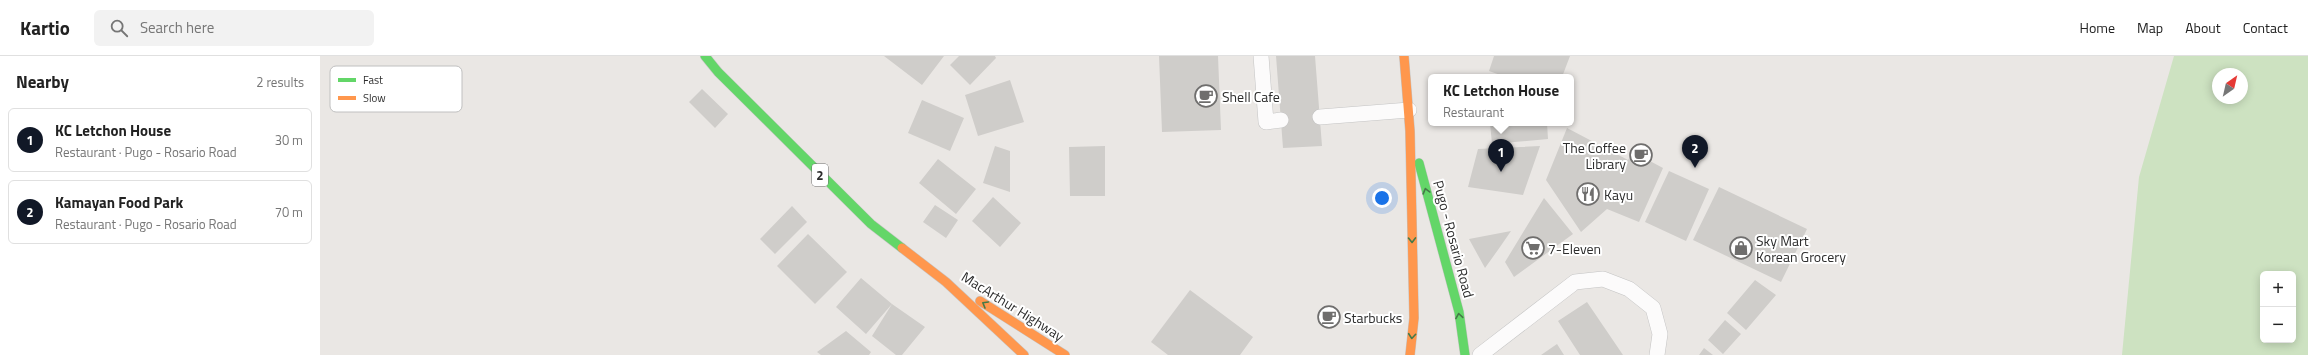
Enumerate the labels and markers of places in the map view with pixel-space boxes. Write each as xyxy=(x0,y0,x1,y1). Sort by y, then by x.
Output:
cafe icon: Shell Cafe xyxy=(1193,83,1219,109)
place label: Shell Cafe xyxy=(1222,86,1280,107)
pin: 2 xyxy=(1682,135,1708,168)
place label: The Coffee Library xyxy=(1563,137,1626,174)
pin: 1 xyxy=(1488,139,1514,172)
cafe icon: The Coffee Library xyxy=(1628,142,1654,168)
restaurant icon: Kayu xyxy=(1575,181,1601,207)
place label: Kayu xyxy=(1604,184,1633,205)
place label: Sky Mart Korean Grocery xyxy=(1756,230,1846,267)
supermarket icon: 7-Eleven xyxy=(1520,235,1546,261)
shop icon: Sky Mart Korean Grocery xyxy=(1728,235,1754,261)
place label: 7-Eleven xyxy=(1548,238,1601,259)
cafe icon: Starbucks xyxy=(1316,304,1342,330)
place label: Starbucks xyxy=(1344,307,1402,328)

